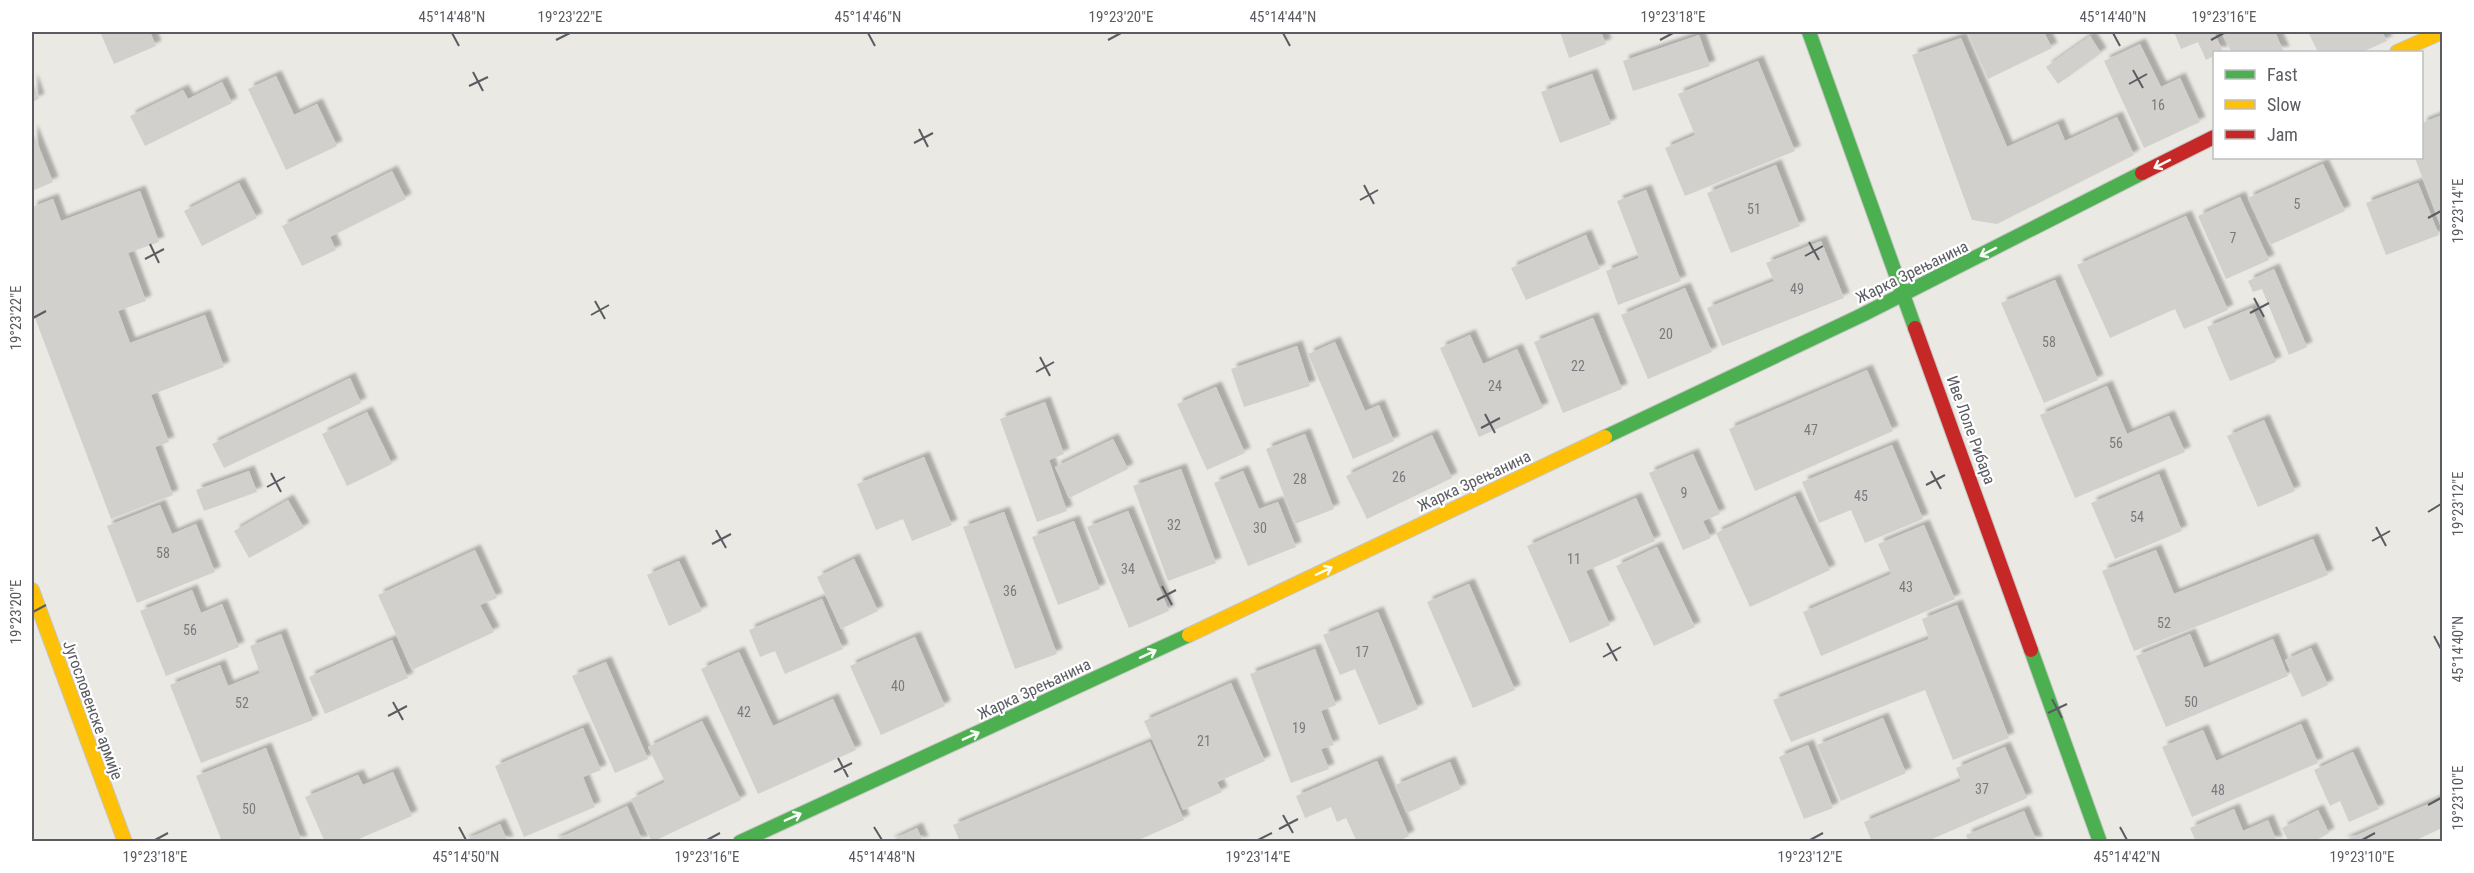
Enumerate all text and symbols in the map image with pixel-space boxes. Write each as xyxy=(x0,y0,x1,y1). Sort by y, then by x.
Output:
text: 45°14'48"N xyxy=(419,8,485,26)
text: 19°23'22"E xyxy=(538,8,602,26)
text: 45°14'46"N xyxy=(835,8,901,26)
text: 19°23'20"E xyxy=(1089,8,1153,26)
text: 45°14'44"N xyxy=(1250,8,1316,26)
text: 19°23'18"E xyxy=(1641,8,1705,26)
text: 45°14'40"N xyxy=(2080,8,2146,26)
text: 19°23'16"E xyxy=(2192,8,2256,26)
legend xyxy=(2213,51,2423,159)
text: Fast xyxy=(2267,64,2298,85)
text: Slow xyxy=(2267,94,2302,115)
house number: 16 xyxy=(2151,97,2165,113)
text: Jam xyxy=(2267,124,2298,145)
one-way arrow xyxy=(2154,159,2172,170)
text: 19°23'14"E xyxy=(2449,179,2467,243)
house number: 5 xyxy=(2294,196,2301,212)
house number: 51 xyxy=(1747,201,1761,217)
house number: 7 xyxy=(2230,230,2237,246)
street label: Жарка Зрењанина xyxy=(1853,237,1971,307)
one-way arrow xyxy=(1980,247,1998,258)
house number: 49 xyxy=(1790,281,1804,297)
text: 19°23'22"E xyxy=(7,286,25,350)
house number: 20 xyxy=(1659,326,1673,342)
house number: 58 xyxy=(2042,334,2056,350)
house number: 22 xyxy=(1571,358,1585,374)
street label: Иве Лоле Рибара xyxy=(1943,373,1999,487)
house number: 24 xyxy=(1488,378,1502,394)
house number: 47 xyxy=(1804,422,1818,438)
house number: 56 xyxy=(2109,435,2123,451)
street label: Жарка Зрењанина xyxy=(1414,446,1534,516)
house number: 26 xyxy=(1392,469,1406,485)
house number: 28 xyxy=(1293,471,1307,487)
text: 19°23'12"E xyxy=(2449,472,2467,536)
house number: 9 xyxy=(1681,485,1687,501)
house number: 45 xyxy=(1854,488,1868,504)
house number: 54 xyxy=(2130,509,2144,525)
house number: 32 xyxy=(1167,517,1181,533)
house number: 30 xyxy=(1253,520,1267,536)
house number: 58 xyxy=(156,545,170,561)
house number: 11 xyxy=(1567,551,1581,567)
house number: 34 xyxy=(1121,561,1135,577)
one-way arrow xyxy=(1314,564,1332,576)
house number: 43 xyxy=(1899,579,1913,595)
text: 19°23'20"E xyxy=(7,580,25,644)
house number: 36 xyxy=(1003,583,1017,599)
house number: 52 xyxy=(2157,615,2171,631)
text: 45°14'40"N xyxy=(2449,616,2467,682)
house number: 56 xyxy=(183,622,197,638)
street label: Југословенске армије xyxy=(59,638,127,782)
house number: 17 xyxy=(1355,644,1369,660)
one-way arrow xyxy=(1138,648,1156,660)
street label: Жарка Зрењанина xyxy=(974,654,1094,724)
house number: 40 xyxy=(891,678,905,694)
house number: 50 xyxy=(2184,694,2198,710)
house number: 52 xyxy=(235,695,249,711)
house number: 42 xyxy=(737,704,751,720)
house number: 19 xyxy=(1292,720,1306,736)
one-way arrow xyxy=(961,730,979,742)
house number: 21 xyxy=(1197,733,1211,749)
text: 19°23'10"E xyxy=(2449,766,2467,830)
house number: 37 xyxy=(1975,781,1989,797)
house number: 48 xyxy=(2211,782,2225,798)
house number: 50 xyxy=(242,801,256,817)
one-way arrow xyxy=(784,811,802,823)
text: 19°23'18"E xyxy=(123,848,187,866)
text: 45°14'50"N xyxy=(433,848,499,866)
text: 19°23'16"E xyxy=(675,848,739,866)
text: 45°14'48"N xyxy=(849,848,915,866)
text: 19°23'14"E xyxy=(1226,848,1290,866)
text: 19°23'12"E xyxy=(1778,848,1842,866)
text: 45°14'42"N xyxy=(2094,848,2160,866)
text: 19°23'10"E xyxy=(2330,848,2394,866)

